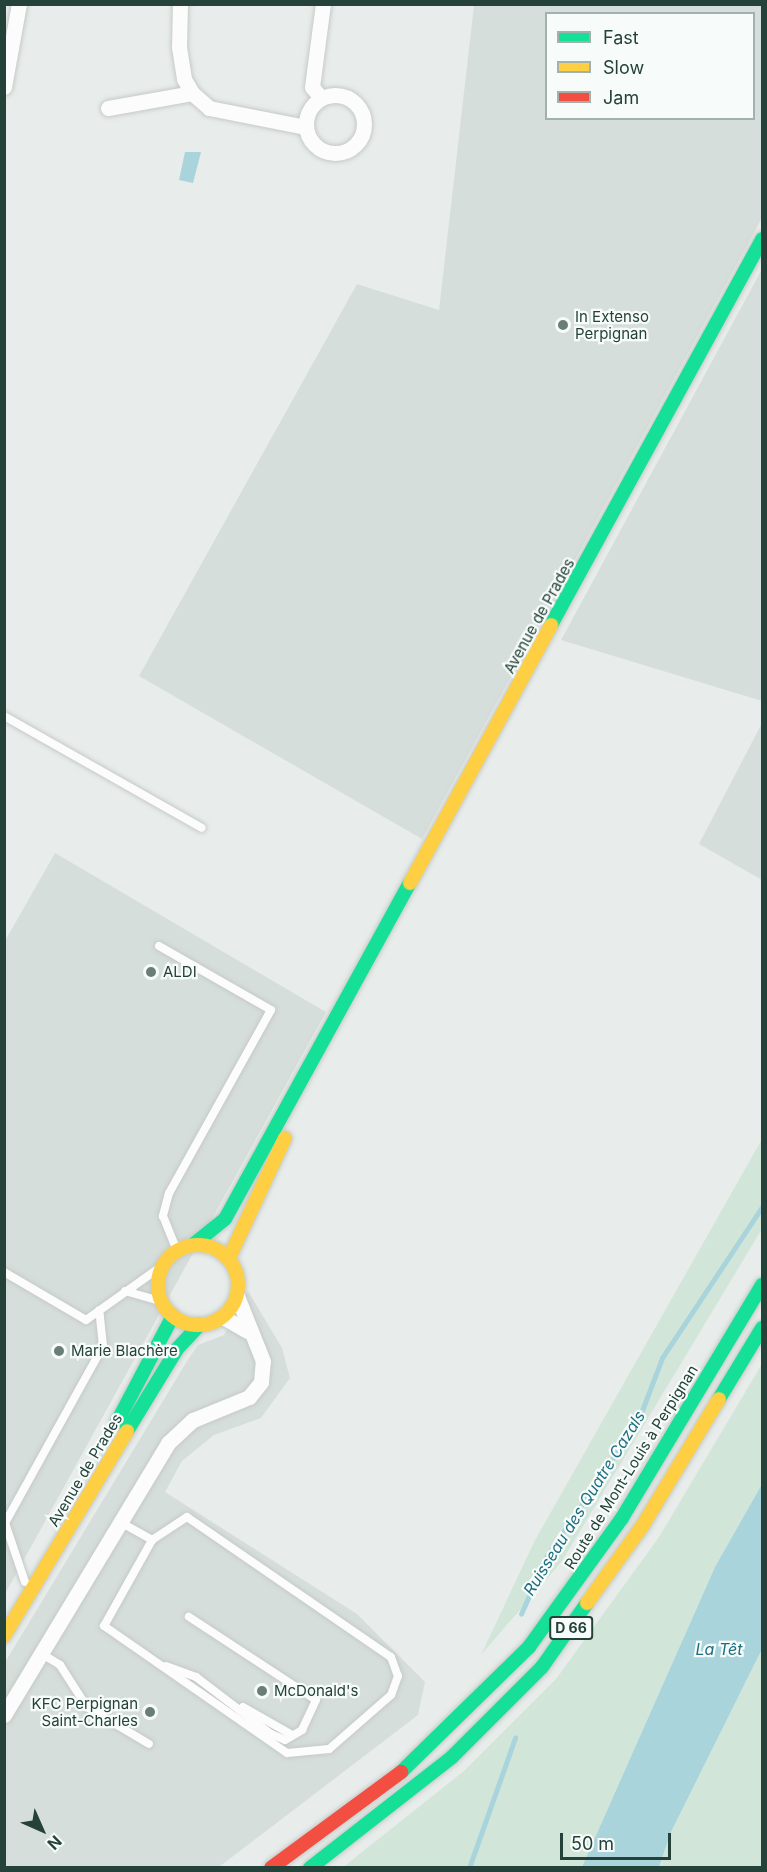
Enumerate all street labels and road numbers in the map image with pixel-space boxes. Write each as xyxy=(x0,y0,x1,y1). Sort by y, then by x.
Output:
street label: Avenue de Prades xyxy=(500,555,578,677)
street label: Route de Mont-Louis à Perpignan xyxy=(561,1362,701,1572)
street label: Avenue de Prades xyxy=(44,1410,126,1530)
road number: D 66 xyxy=(548,1617,594,1639)

